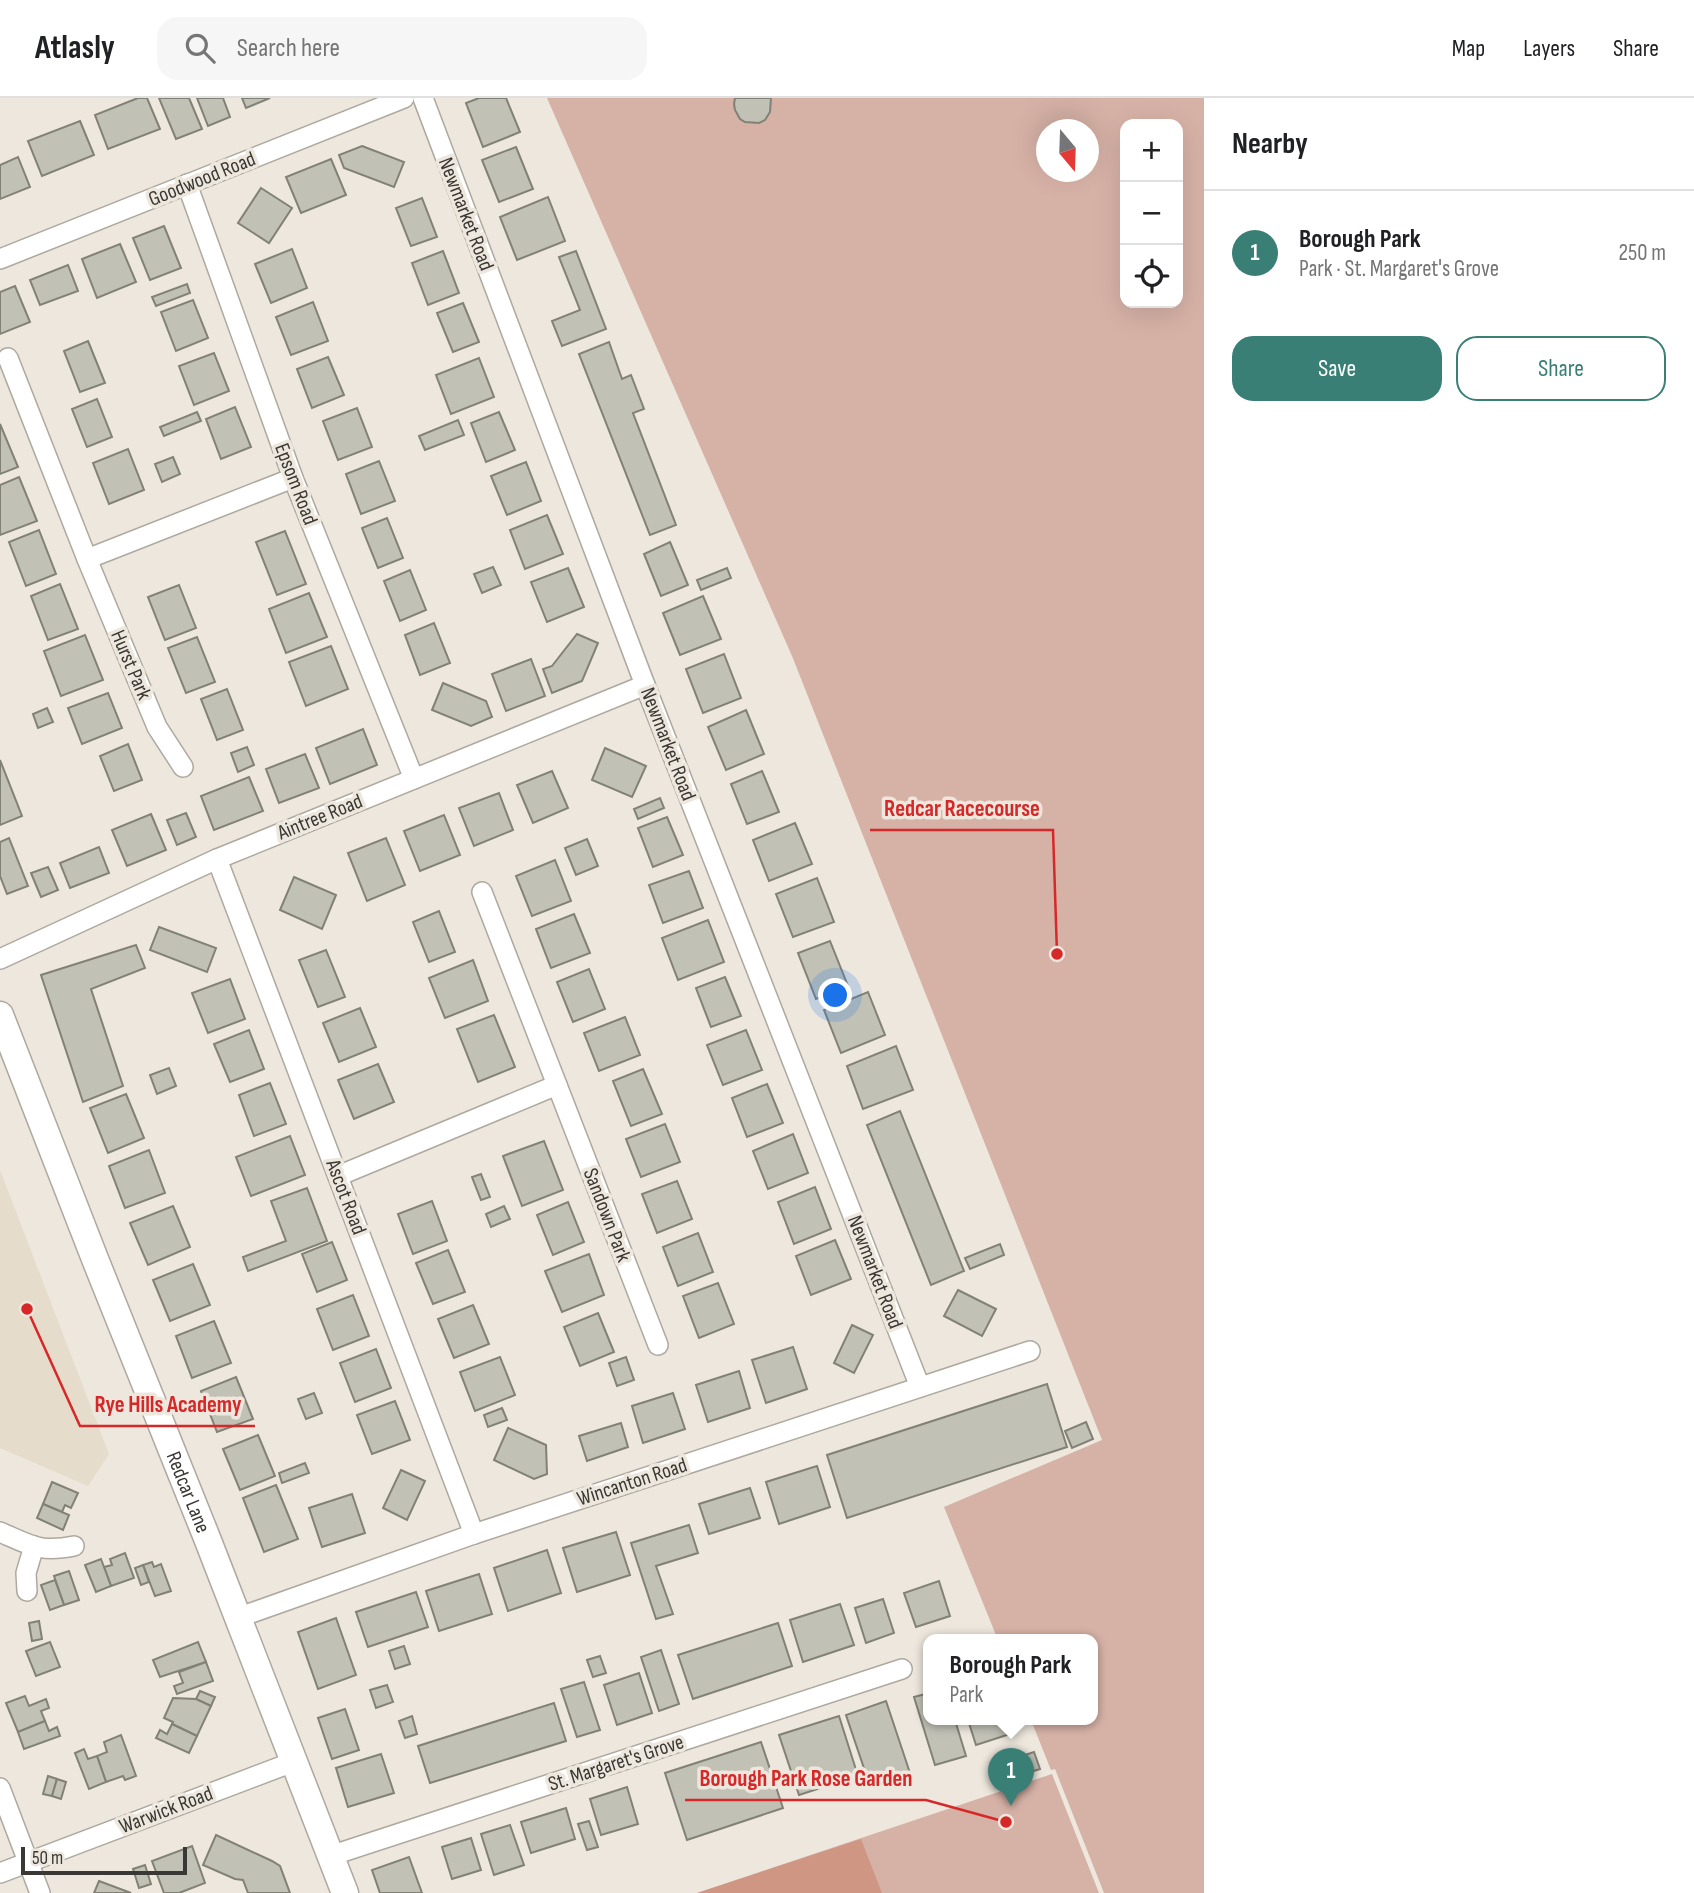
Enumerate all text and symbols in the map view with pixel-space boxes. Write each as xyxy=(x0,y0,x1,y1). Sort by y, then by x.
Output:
search box xyxy=(157,17,647,80)
text: Atlasly xyxy=(35,28,115,68)
icon: search xyxy=(181,29,219,67)
text: Search here xyxy=(237,33,340,64)
text: Map xyxy=(1452,34,1485,63)
text: Layers xyxy=(1523,34,1575,63)
text: Share xyxy=(1613,34,1659,63)
north arrow xyxy=(1036,119,1099,182)
map controls xyxy=(1120,119,1183,308)
button: + xyxy=(1120,119,1183,182)
text: Nearby xyxy=(1232,126,1308,162)
street label: Goodwood Road xyxy=(145,146,259,212)
street label: Newmarket Road xyxy=(433,154,499,274)
button: − xyxy=(1120,182,1183,245)
text: Borough Park xyxy=(1299,224,1421,255)
text: 1 xyxy=(1250,239,1260,267)
text: 250 m xyxy=(1619,239,1666,267)
button: locate xyxy=(1120,245,1183,308)
text: Park · St. Margaret's Grove xyxy=(1299,255,1499,283)
button: Save xyxy=(1232,336,1442,401)
button: Share xyxy=(1456,336,1666,401)
street label: Epsom Road xyxy=(269,440,323,528)
street label: Hurst Park xyxy=(105,626,157,704)
street label: Newmarket Road xyxy=(635,684,701,804)
callout: Redcar Racecourse xyxy=(870,786,1053,830)
street label: Aintree Road xyxy=(273,789,366,846)
text: Redcar Racecourse xyxy=(884,795,1040,823)
your location xyxy=(818,978,852,1012)
street label: Ascot Road xyxy=(320,1155,372,1238)
street label: Sandown Park xyxy=(578,1165,636,1265)
street label: Newmarket Road xyxy=(842,1212,908,1332)
callout: Rye Hills Academy xyxy=(80,1382,255,1426)
text: Rye Hills Academy xyxy=(94,1391,242,1419)
street label: Redcar Lane xyxy=(161,1448,216,1536)
street label: Wincanton Road xyxy=(574,1452,690,1512)
popup xyxy=(923,1634,1098,1725)
text: Borough Park xyxy=(950,1650,1071,1681)
text: Park xyxy=(950,1681,983,1709)
street label: St. Margaret's Grove xyxy=(545,1729,687,1797)
pin: 1 xyxy=(988,1748,1034,1806)
callout: Borough Park Rose Garden xyxy=(685,1756,926,1800)
text: Borough Park Rose Garden xyxy=(700,1765,913,1793)
street label: Warwick Road xyxy=(116,1781,216,1839)
scale bar xyxy=(21,1844,187,1876)
text: 50 m xyxy=(32,1847,63,1870)

